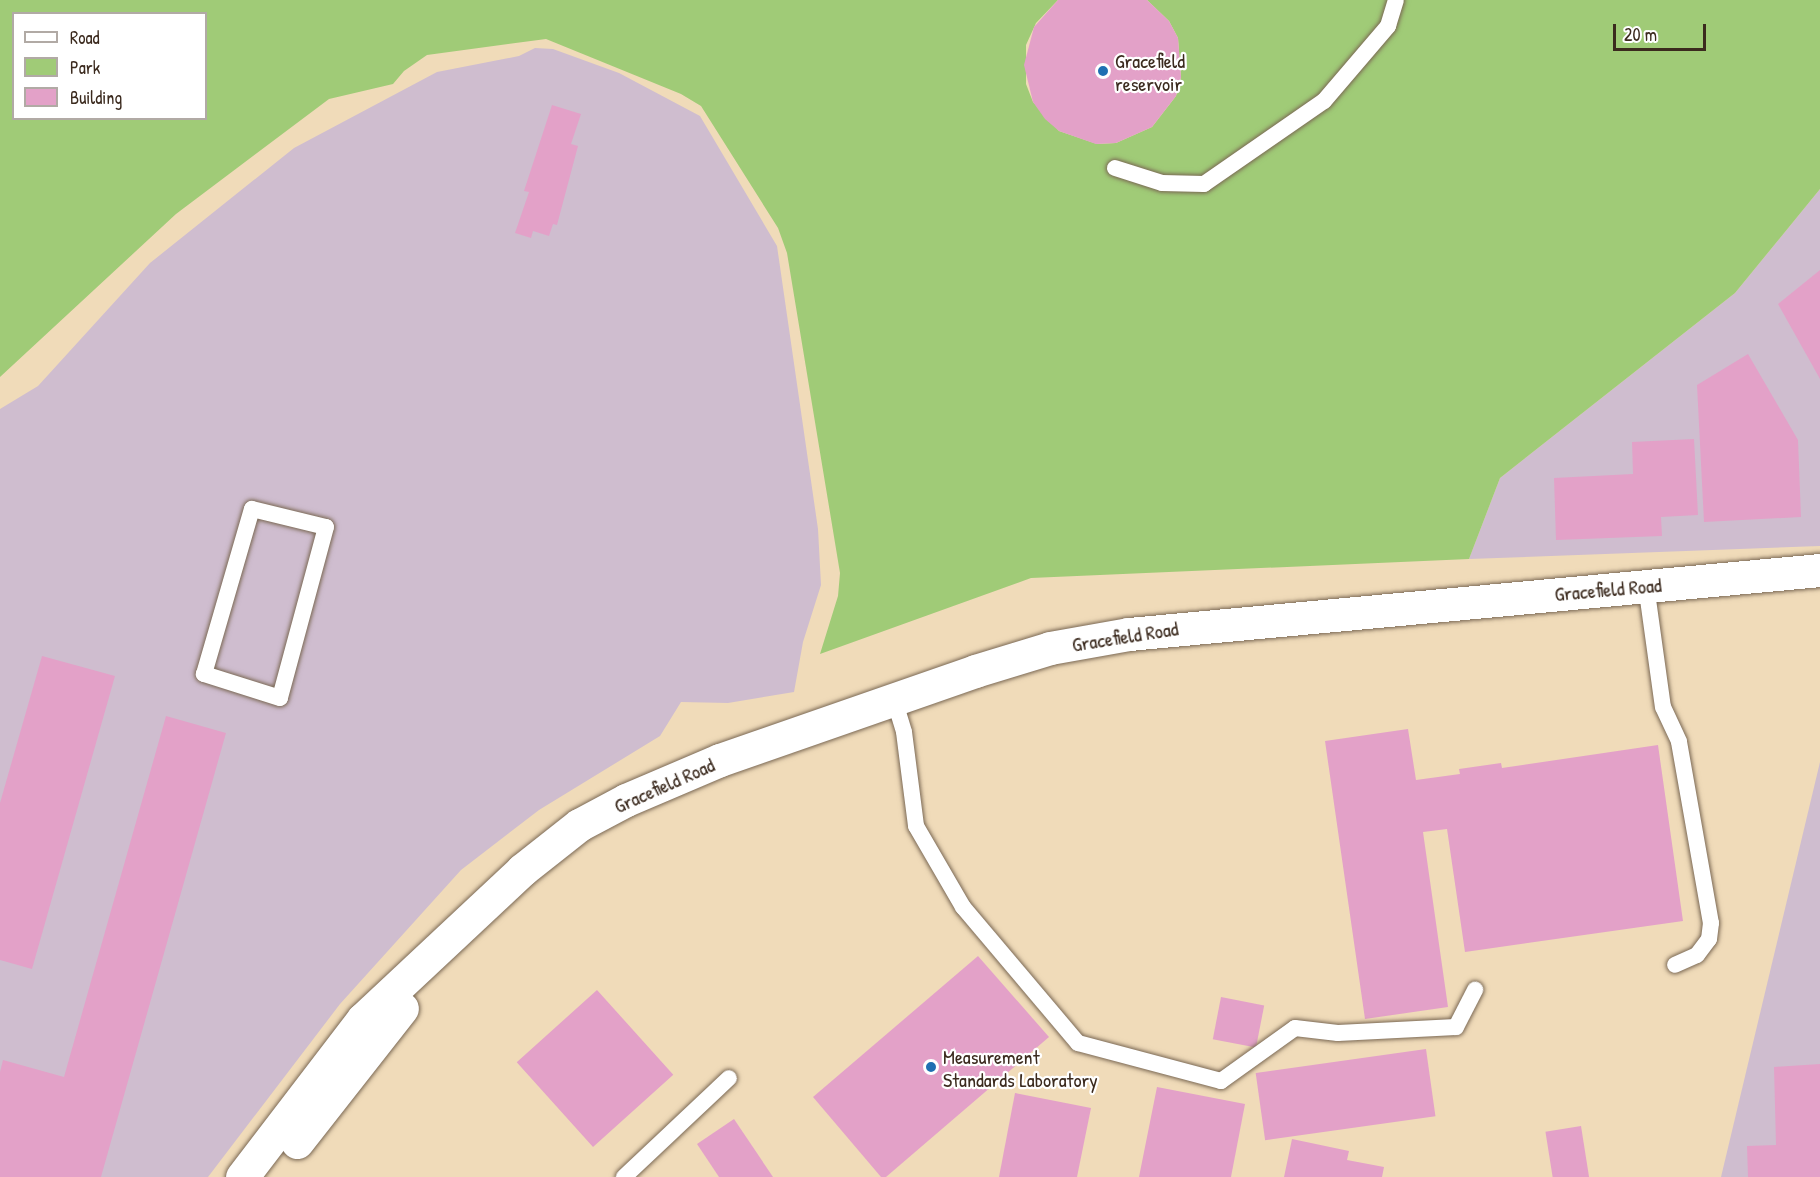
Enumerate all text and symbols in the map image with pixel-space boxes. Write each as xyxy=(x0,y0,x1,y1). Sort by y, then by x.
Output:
legend xyxy=(12,12,207,120)
scale bar xyxy=(1616,12,1709,50)
text: 20 m xyxy=(1624,22,1657,47)
text: Road xyxy=(70,25,100,50)
place label: Gracefield reservoir xyxy=(1115,48,1185,95)
text: Park xyxy=(70,55,100,80)
marker: Gracefield reservoir xyxy=(1096,64,1110,78)
text: Building xyxy=(70,85,122,110)
street label: Gracefield Road xyxy=(1553,572,1663,606)
street label: Gracefield Road xyxy=(1070,616,1180,656)
street label: Gracefield Road xyxy=(610,752,718,818)
place label: Measurement Standards Laboratory xyxy=(943,1044,1098,1091)
marker: Measurement Standards Laboratory xyxy=(924,1060,938,1074)

